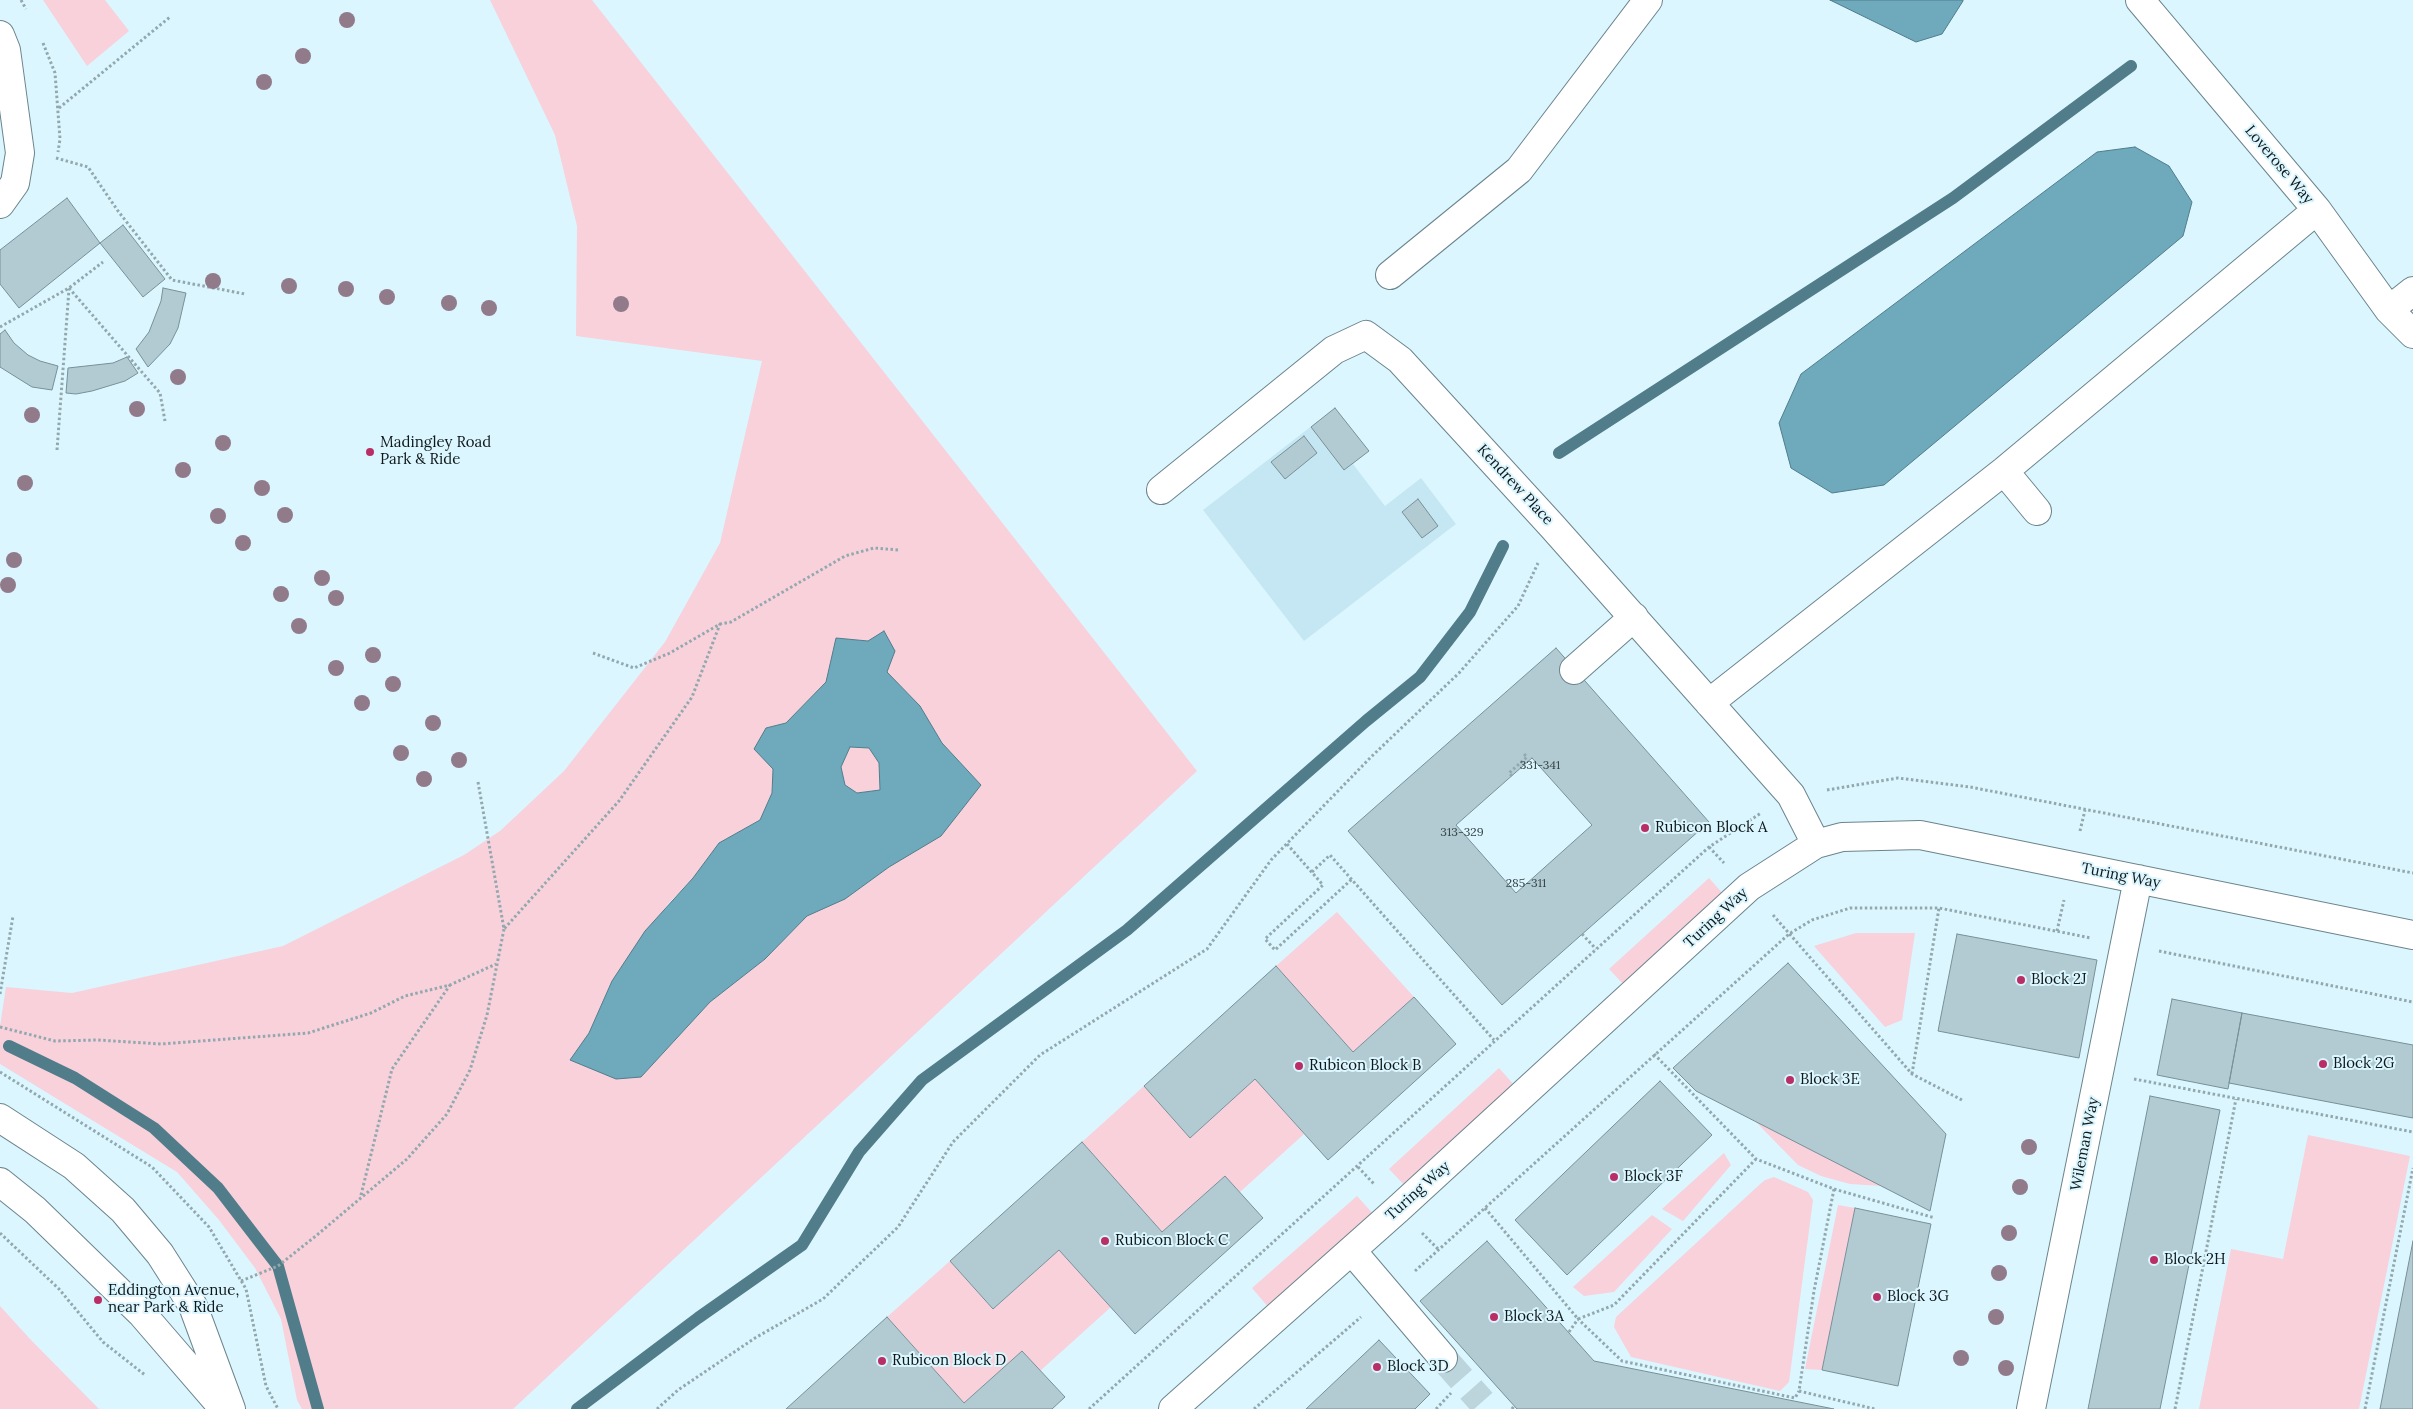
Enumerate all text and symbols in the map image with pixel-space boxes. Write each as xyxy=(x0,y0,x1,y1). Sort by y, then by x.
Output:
street label: Loverose Way xyxy=(2241,122,2317,208)
place label: Madingley Road Park & Ride xyxy=(380,434,491,469)
street label: Kendrew Place xyxy=(1473,441,1557,529)
marker: Madingley Road Park & Ride xyxy=(364,446,376,458)
house number: 331-341 xyxy=(1520,759,1560,773)
place label: Rubicon Block A xyxy=(1655,819,1767,837)
marker: Rubicon Block A xyxy=(1639,822,1651,834)
house number: 313-329 xyxy=(1440,826,1484,840)
street label: Turing Way xyxy=(2080,860,2162,892)
house number: 285-311 xyxy=(1506,877,1546,891)
street label: Turing Way xyxy=(1681,884,1751,952)
place label: Block 2J xyxy=(2031,971,2087,989)
marker: Block 2J xyxy=(2015,974,2027,986)
place label: Block 2G xyxy=(2333,1055,2394,1073)
place label: Rubicon Block B xyxy=(1309,1057,1421,1075)
marker: Block 2G xyxy=(2317,1058,2329,1070)
marker: Rubicon Block B xyxy=(1293,1060,1305,1072)
place label: Block 3E xyxy=(1800,1071,1860,1089)
marker: Block 3E xyxy=(1784,1074,1796,1086)
street label: Wileman Way xyxy=(2067,1096,2103,1192)
street label: Turing Way xyxy=(1382,1157,1454,1225)
place label: Block 3F xyxy=(1624,1168,1683,1186)
marker: Block 3F xyxy=(1608,1171,1620,1183)
place label: Rubicon Block C xyxy=(1115,1232,1229,1250)
marker: Rubicon Block C xyxy=(1099,1235,1111,1247)
place label: Block 2H xyxy=(2164,1251,2226,1269)
marker: Block 2H xyxy=(2148,1254,2160,1266)
place label: Eddington Avenue, near Park & Ride xyxy=(108,1282,239,1317)
place label: Block 3G xyxy=(1887,1288,1949,1306)
marker: Block 3G xyxy=(1871,1291,1883,1303)
marker: Eddington Avenue, near Park & Ride xyxy=(92,1294,104,1306)
place label: Block 3A xyxy=(1504,1308,1564,1326)
marker: Block 3A xyxy=(1488,1311,1500,1323)
place label: Rubicon Block D xyxy=(892,1352,1006,1370)
marker: Rubicon Block D xyxy=(876,1355,888,1367)
place label: Block 3D xyxy=(1387,1358,1449,1376)
marker: Block 3D xyxy=(1371,1361,1383,1373)

